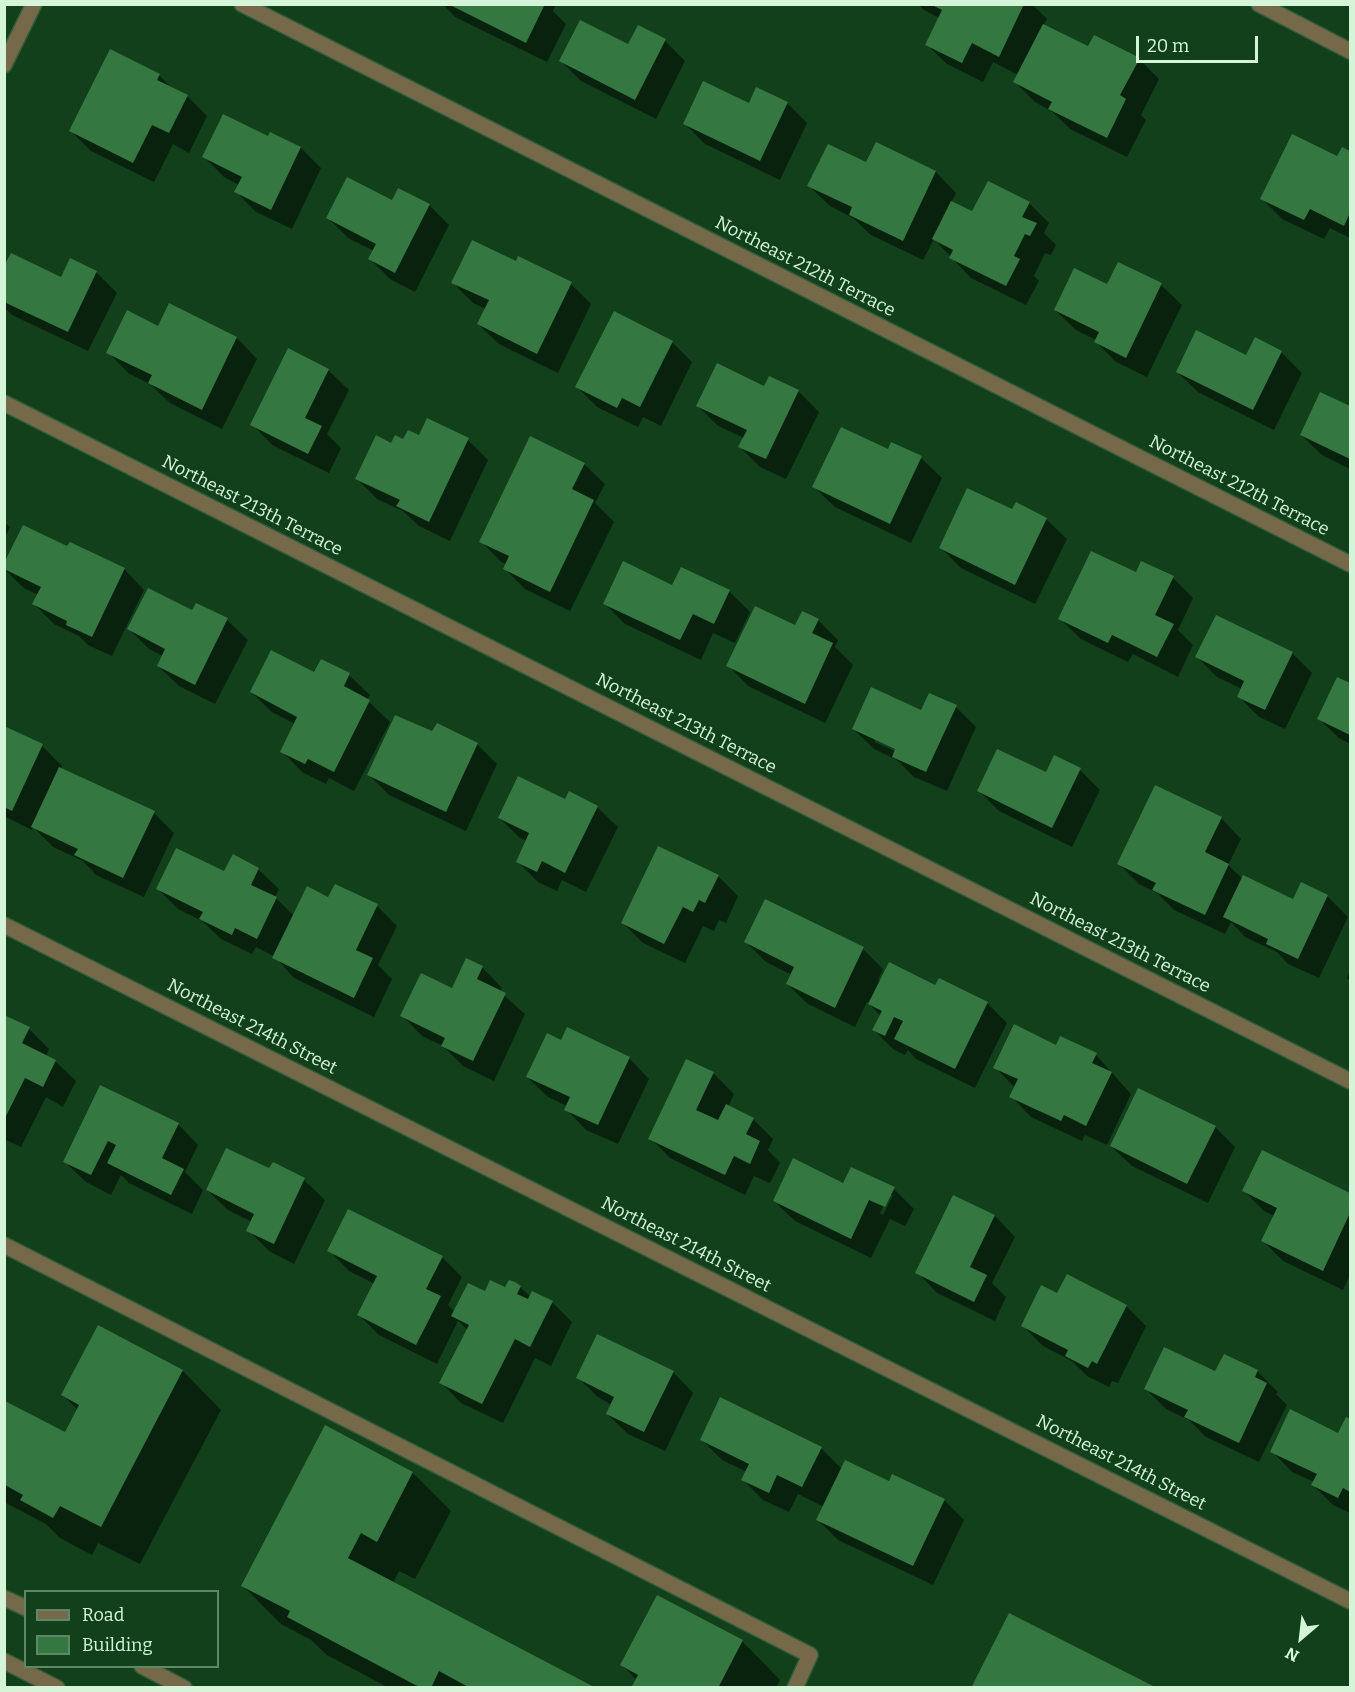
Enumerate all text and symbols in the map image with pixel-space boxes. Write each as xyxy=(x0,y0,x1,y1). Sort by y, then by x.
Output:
scale bar xyxy=(1139,24,1260,62)
text: 20 m xyxy=(1147,35,1189,57)
street label: Northeast 212th Terrace xyxy=(711,212,899,322)
street label: Northeast 212th Terrace xyxy=(1145,431,1333,541)
street label: Northeast 213th Terrace xyxy=(158,451,346,561)
street label: Northeast 213th Terrace xyxy=(592,669,780,779)
street label: Northeast 213th Terrace xyxy=(1026,888,1214,998)
street label: Northeast 214th Street xyxy=(163,975,341,1079)
street label: Northeast 214th Street xyxy=(597,1193,775,1297)
street label: Northeast 214th Street xyxy=(1032,1411,1210,1515)
legend xyxy=(24,1590,219,1668)
text: Road xyxy=(82,1604,124,1626)
north arrow xyxy=(1271,1608,1331,1668)
text: Building xyxy=(82,1634,153,1656)
text: N xyxy=(1282,1643,1302,1666)

